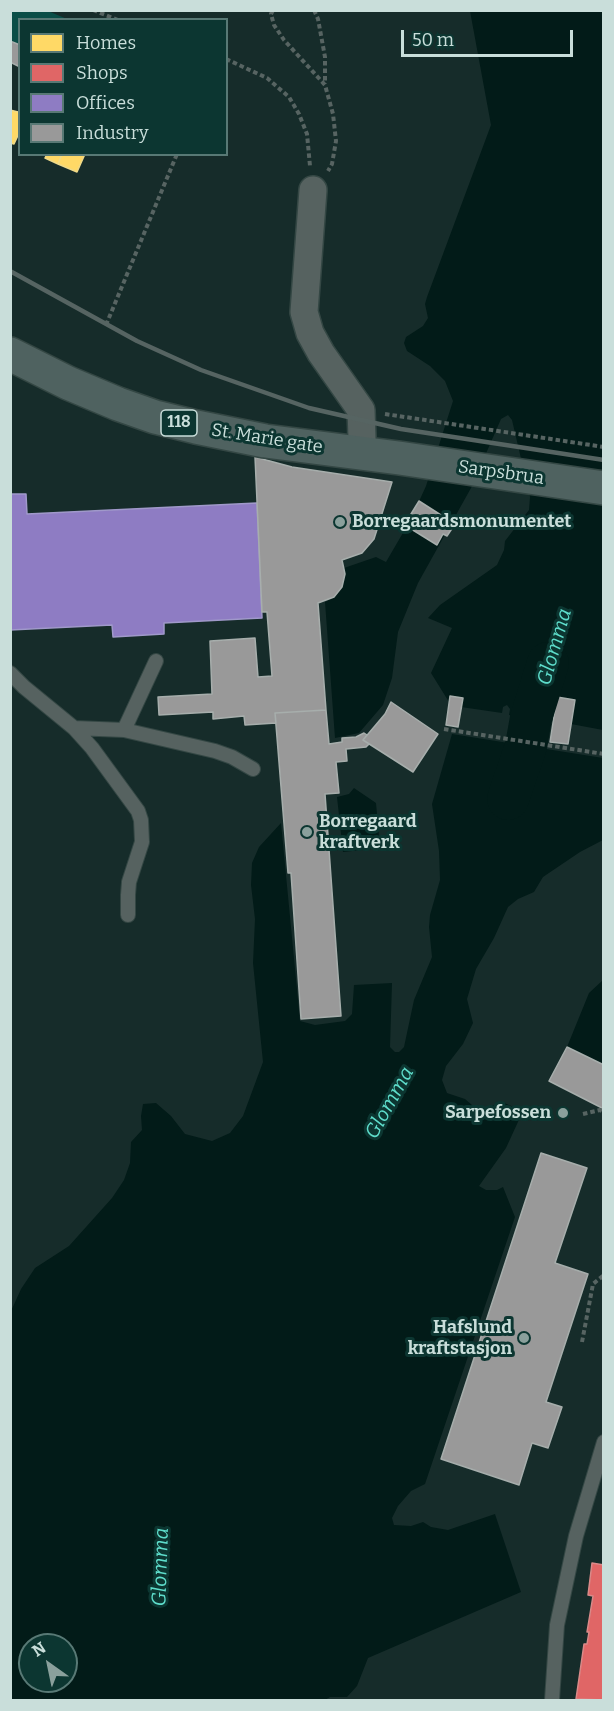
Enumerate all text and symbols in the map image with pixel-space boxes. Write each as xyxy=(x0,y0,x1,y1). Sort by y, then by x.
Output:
legend xyxy=(18,18,228,156)
scale bar xyxy=(404,18,576,56)
text: 50 m xyxy=(412,29,454,51)
text: Homes xyxy=(76,32,136,54)
text: Shops xyxy=(76,62,128,84)
text: Offices xyxy=(76,92,135,114)
text: Industry xyxy=(76,122,148,144)
road number: 118 xyxy=(161,410,197,436)
street label: St. Marie gate xyxy=(210,420,324,458)
street label: Sarpsbrua xyxy=(457,456,545,490)
place label: Borregaardsmonumentet xyxy=(352,511,571,533)
marker: Borregaardsmonumentet xyxy=(333,515,347,529)
water label: Glomma xyxy=(533,606,577,688)
place label: Borregaard kraftverk xyxy=(319,811,417,854)
marker: Borregaard kraftverk xyxy=(300,825,314,839)
water label: Glomma xyxy=(360,1063,420,1143)
place label: Sarpefossen xyxy=(445,1102,551,1124)
marker: Sarpefossen xyxy=(556,1106,570,1120)
place label: Hafslund kraftstasjon xyxy=(408,1317,512,1360)
marker: Hafslund kraftstasjon xyxy=(517,1331,531,1345)
water label: Glomma xyxy=(148,1527,174,1607)
north arrow xyxy=(18,1633,78,1693)
text: N xyxy=(29,1638,49,1660)

